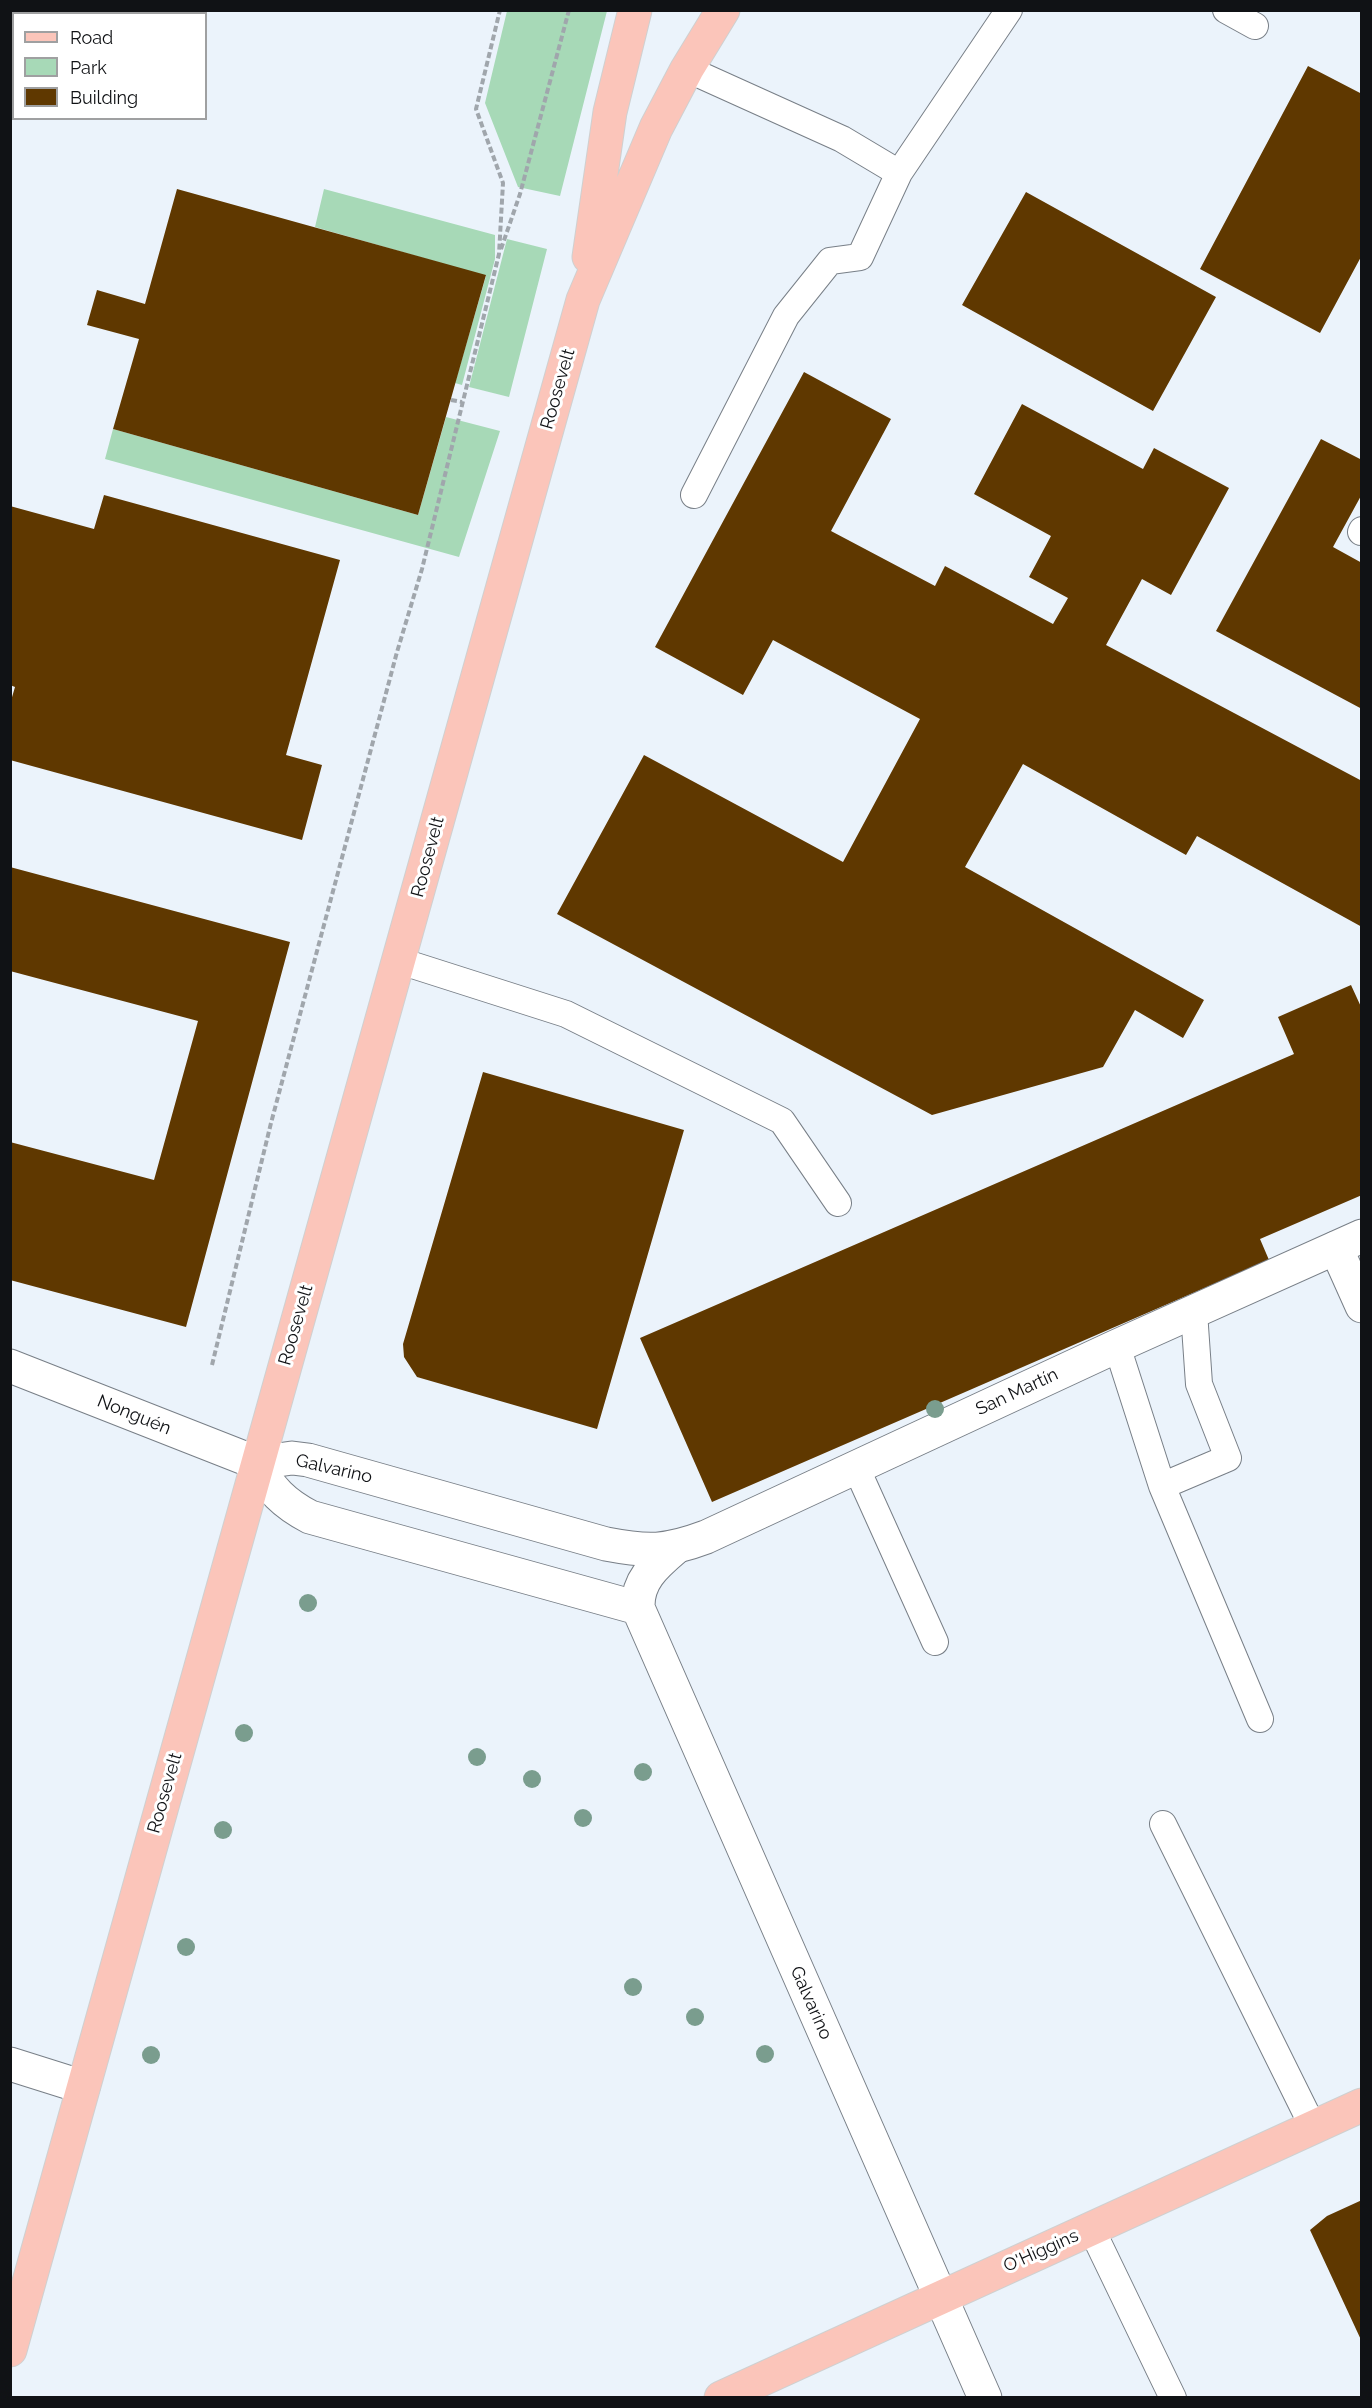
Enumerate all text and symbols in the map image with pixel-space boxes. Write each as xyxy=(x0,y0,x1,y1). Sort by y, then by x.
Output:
legend xyxy=(12,12,207,120)
text: Road xyxy=(70,27,113,48)
text: Park xyxy=(70,57,107,78)
text: Building xyxy=(70,87,138,108)
street label: Roosevelt xyxy=(536,346,580,432)
street label: Roosevelt xyxy=(407,814,449,900)
street label: Roosevelt xyxy=(274,1282,318,1368)
street label: San Martín xyxy=(973,1364,1061,1420)
street label: Nonguén xyxy=(94,1390,174,1440)
street label: Galvarino xyxy=(294,1450,374,1488)
street label: Roosevelt xyxy=(143,1750,187,1836)
street label: Galvarino xyxy=(785,1963,837,2043)
street label: O'Higgins xyxy=(1000,2225,1082,2277)

